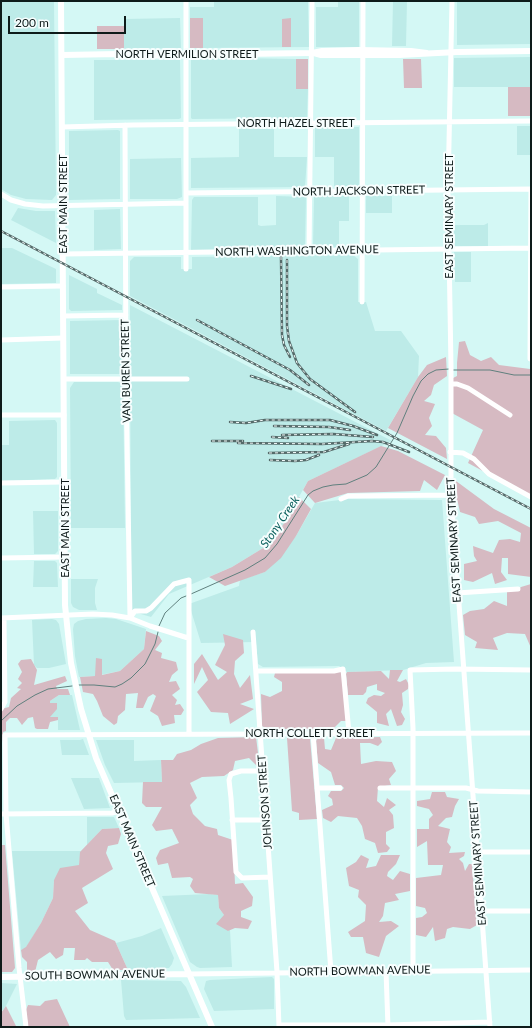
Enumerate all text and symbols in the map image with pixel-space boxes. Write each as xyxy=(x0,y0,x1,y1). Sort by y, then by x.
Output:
scale bar xyxy=(10,8,128,34)
text: 200 m xyxy=(15,15,49,30)
street label: NORTH VERMILION STREET xyxy=(116,47,258,61)
street label: NORTH HAZEL STREET xyxy=(237,116,355,130)
street label: EAST SEMINARY STREET xyxy=(442,153,456,279)
street label: EAST MAIN STREET xyxy=(56,154,70,254)
street label: NORTH JACKSON STREET xyxy=(293,183,425,199)
street label: NORTH WASHINGTON AVENUE xyxy=(215,243,379,259)
street label: VAN BUREN STREET xyxy=(118,319,134,423)
street label: EAST SEMINARY STREET xyxy=(444,477,464,603)
street label: EAST MAIN STREET xyxy=(58,478,72,578)
water label: Stony Creek xyxy=(257,493,303,551)
street label: NORTH COLLETT STREET xyxy=(245,726,375,740)
street label: JOHNSON STREET xyxy=(255,754,275,850)
street label: EAST MAIN STREET xyxy=(106,793,158,889)
street label: EAST SEMINARY STREET xyxy=(467,800,489,926)
street label: NORTH BOWMAN AVENUE xyxy=(289,963,431,979)
street label: SOUTH BOWMAN AVENUE xyxy=(25,967,165,983)

